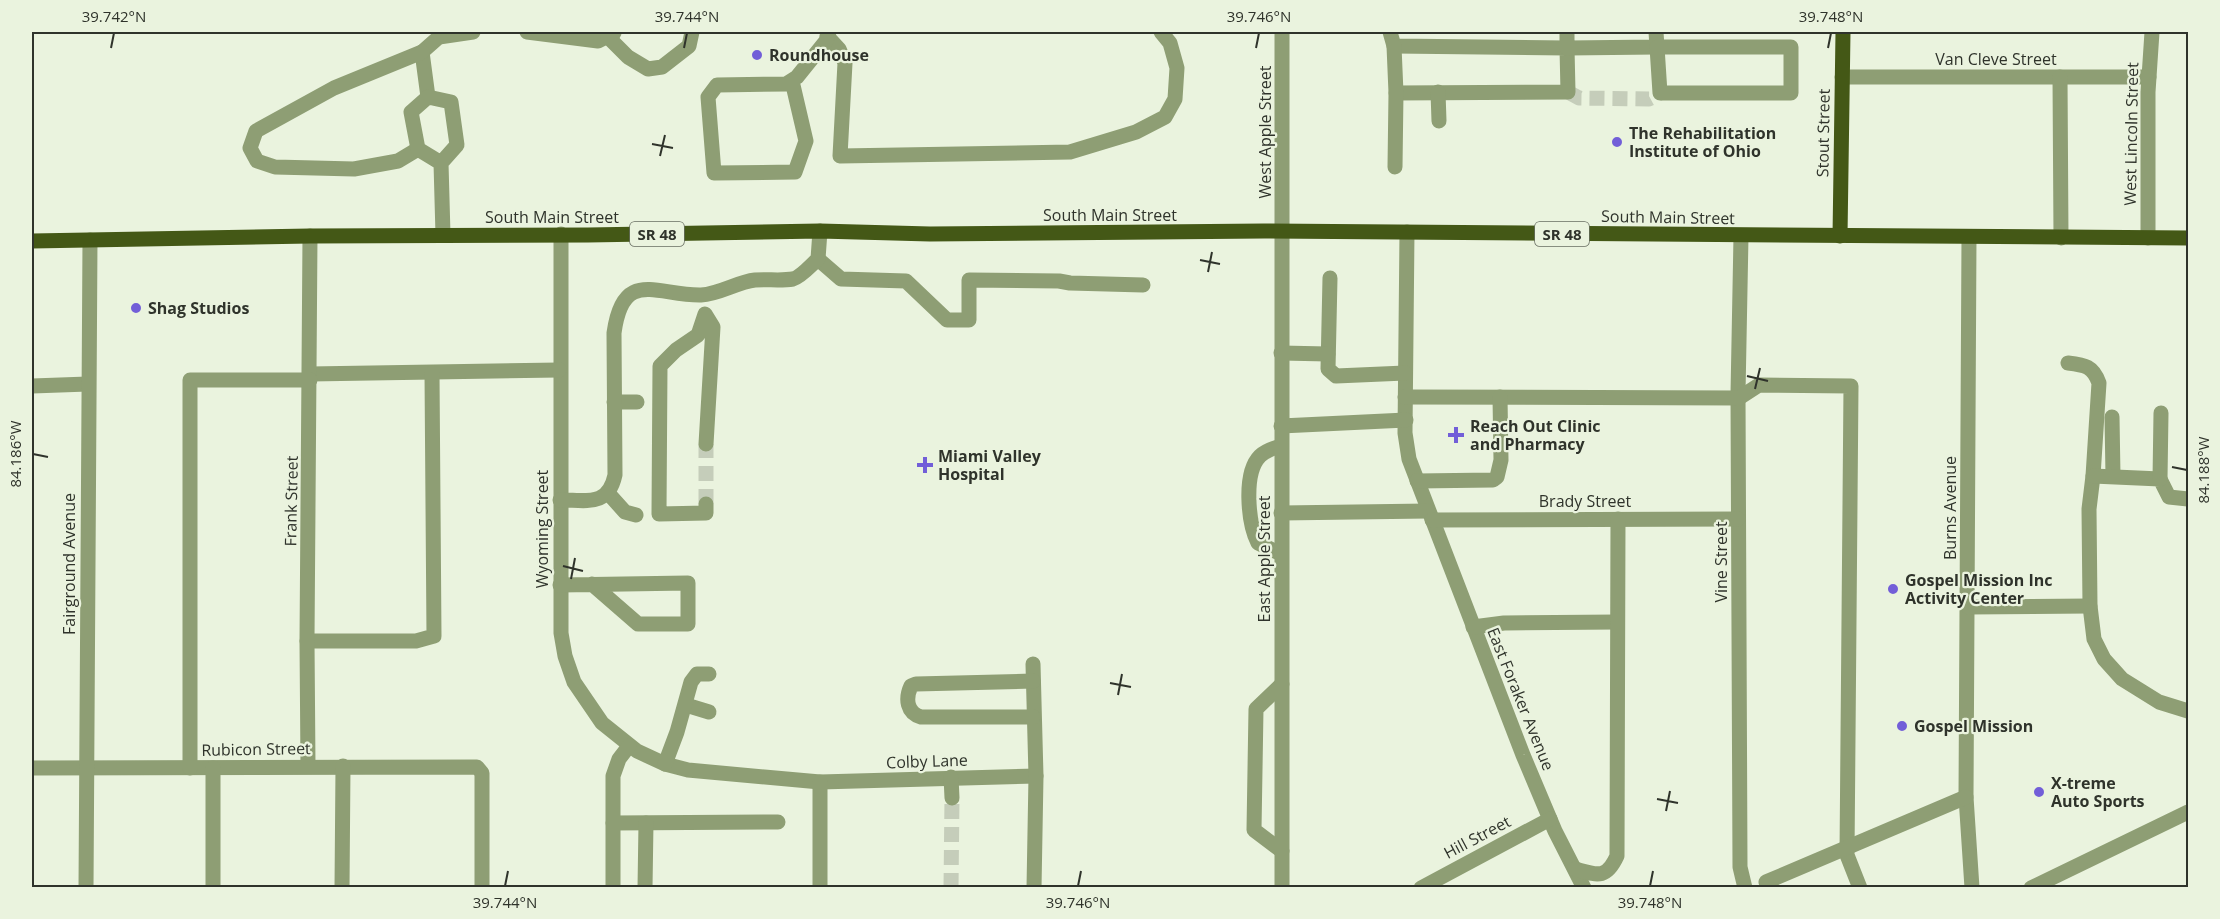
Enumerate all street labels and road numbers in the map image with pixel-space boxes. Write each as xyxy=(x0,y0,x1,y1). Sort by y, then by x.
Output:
street label: Van Cleve Street xyxy=(1935,48,2057,70)
street label: West Lincoln Street xyxy=(2119,62,2143,206)
street label: West Apple Street xyxy=(1254,65,1276,198)
street label: Stout Street xyxy=(1811,88,1835,177)
street label: South Main Street xyxy=(1043,204,1177,226)
street label: South Main Street xyxy=(1601,205,1735,229)
street label: South Main Street xyxy=(485,206,619,228)
road number: SR 48 xyxy=(630,222,684,246)
road number: SR 48 xyxy=(1535,222,1589,246)
street label: Frank Street xyxy=(279,455,303,547)
street label: Burns Avenue xyxy=(1939,456,1961,560)
street label: Wyoming Street xyxy=(531,469,553,588)
street label: Brady Street xyxy=(1539,490,1632,512)
street label: Fairground Avenue xyxy=(58,493,80,635)
street label: East Apple Street xyxy=(1253,495,1275,622)
street label: Vine Street xyxy=(1710,521,1732,603)
street label: East Foraker Avenue xyxy=(1482,624,1560,774)
street label: Rubicon Street xyxy=(201,737,311,761)
street label: Colby Lane xyxy=(886,749,968,773)
street label: Hill Street xyxy=(1440,810,1515,864)

